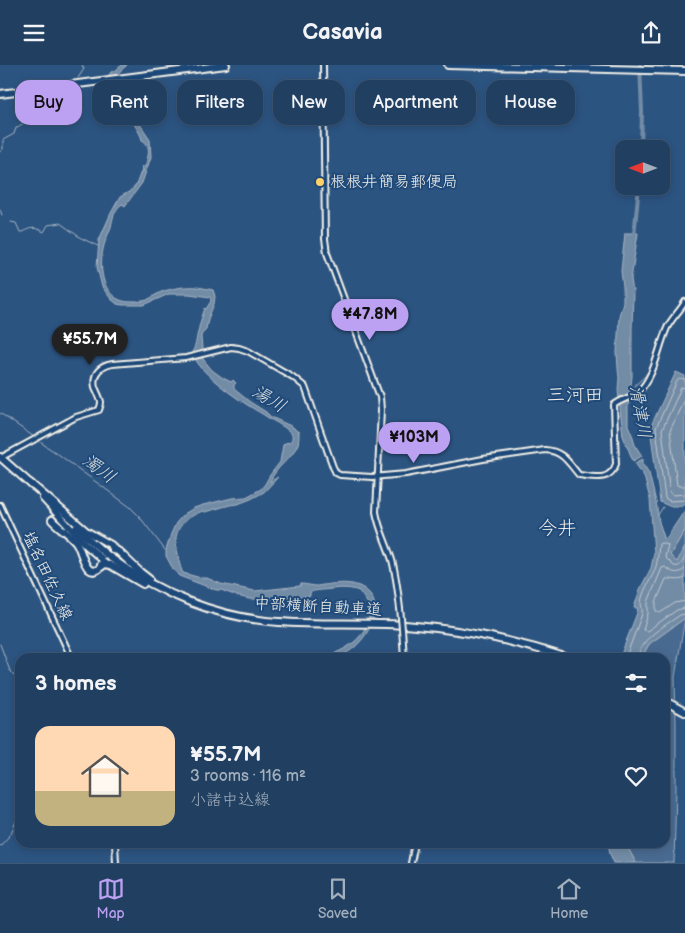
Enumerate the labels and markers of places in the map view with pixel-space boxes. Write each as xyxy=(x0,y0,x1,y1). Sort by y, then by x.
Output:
place label: 根根井簡易郵便局 xyxy=(330,173,458,192)
marker: 根根井簡易郵便局 xyxy=(314,176,326,188)
pin: ¥47.8M xyxy=(329,299,411,341)
pin: ¥55.7M xyxy=(49,323,131,366)
pin: ¥103M xyxy=(379,421,449,464)

